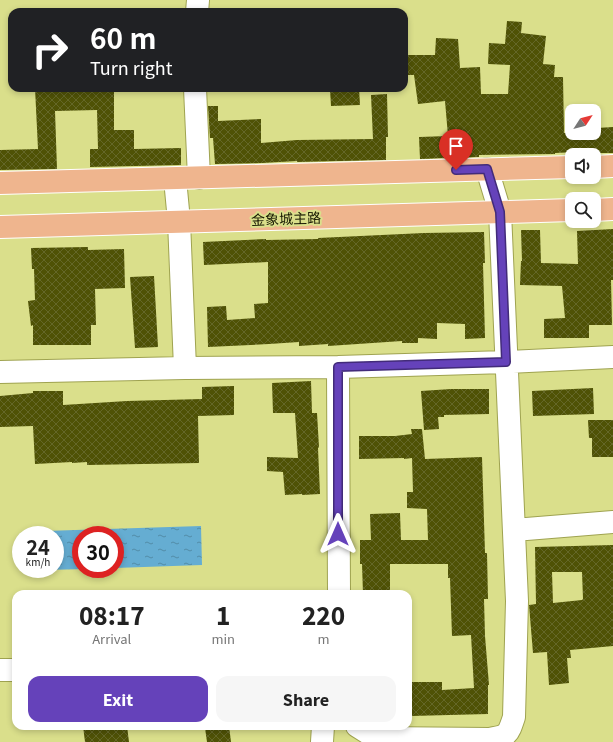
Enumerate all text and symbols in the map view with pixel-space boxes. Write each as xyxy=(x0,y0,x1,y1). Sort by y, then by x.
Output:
text: 60 m xyxy=(90,17,156,57)
icon: right xyxy=(24,24,76,76)
text: Turn right xyxy=(90,54,173,80)
north arrow xyxy=(565,104,601,140)
map controls xyxy=(565,104,601,228)
pin xyxy=(439,129,473,170)
icon: arrive xyxy=(445,135,467,157)
button: sound xyxy=(565,148,601,184)
button: search xyxy=(565,192,601,228)
street label: 金象城主路 xyxy=(251,207,321,229)
position arrow xyxy=(317,513,359,555)
speed limit sign: 30 xyxy=(72,526,124,578)
text: 24 xyxy=(26,532,50,561)
text: km/h xyxy=(26,554,50,569)
text: 08:17 xyxy=(79,597,145,632)
text: 1 xyxy=(216,597,230,632)
text: 220 xyxy=(302,597,345,632)
text: Arrival xyxy=(92,629,131,648)
text: min xyxy=(211,629,235,648)
text: m xyxy=(317,629,330,648)
button: Exit xyxy=(28,676,208,722)
button: Share xyxy=(216,676,396,722)

